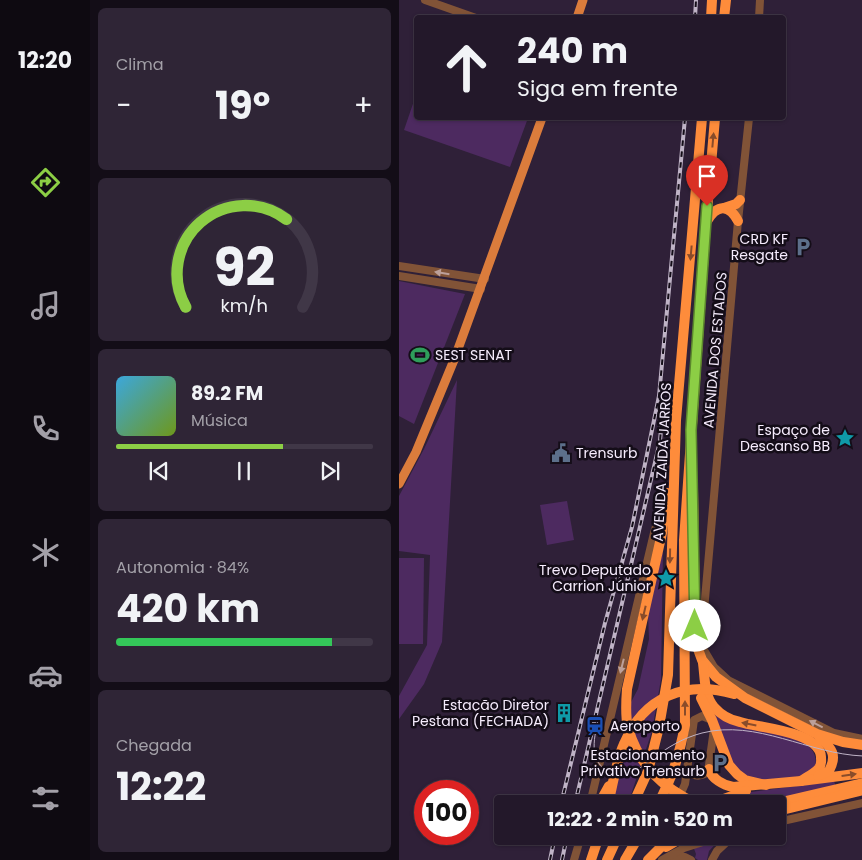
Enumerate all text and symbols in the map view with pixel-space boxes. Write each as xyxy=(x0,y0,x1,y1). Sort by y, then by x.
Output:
text: 240 m xyxy=(517,26,628,75)
icon: ahead xyxy=(434,35,499,100)
text: 12:20 xyxy=(18,45,72,76)
text: Clima xyxy=(116,53,164,76)
text: Siga em frente xyxy=(517,73,678,104)
text: 19° xyxy=(215,79,270,132)
text: − xyxy=(116,86,131,125)
text: + xyxy=(354,86,373,125)
one-way arrow xyxy=(709,132,717,148)
pin xyxy=(686,155,728,206)
icon: arrive xyxy=(693,162,721,190)
icon: directions xyxy=(28,165,63,200)
place label: CRD KF Resgate xyxy=(731,229,788,265)
text: 92 xyxy=(214,231,275,304)
parking icon: CRD KF Resgate xyxy=(792,236,814,258)
one-way arrow xyxy=(686,246,694,262)
one-way arrow xyxy=(433,268,449,276)
street label: AVENIDA DOS ESTADOS xyxy=(698,271,732,429)
icon: music xyxy=(28,288,63,323)
text: km/h xyxy=(221,293,268,318)
sports icon: SEST SENAT xyxy=(409,344,431,366)
place label: SEST SENAT xyxy=(435,345,513,365)
text: 89.2 FM xyxy=(191,380,263,407)
street label: AVENIDA ZAIDA JARROS xyxy=(648,382,676,542)
text: Música xyxy=(191,409,248,432)
icon: phone xyxy=(28,411,63,446)
place label: Espaço de Descanso BB xyxy=(740,420,830,456)
place icon: Espaço de Descanso BB xyxy=(834,427,856,449)
public building icon: Trensurb xyxy=(550,442,572,464)
place label: Trensurb xyxy=(576,443,637,463)
icon: previous xyxy=(145,457,173,485)
icon: pause xyxy=(230,457,258,485)
icon: next xyxy=(316,457,344,485)
icon: climate xyxy=(28,535,63,570)
one-way arrow xyxy=(666,549,674,565)
text: Autonomia · 84% xyxy=(116,556,249,579)
place label: Trevo Deputado Carrion Júnior xyxy=(539,560,651,596)
place icon: Trevo Deputado Carrion Júnior xyxy=(655,567,677,589)
text: 420 km xyxy=(116,582,260,635)
position arrow xyxy=(668,599,720,651)
one-way arrow xyxy=(640,606,648,621)
icon: car xyxy=(28,658,63,693)
one-way arrow xyxy=(618,659,626,674)
place label: Estação Diretor Pestana (FECHADA) xyxy=(412,695,549,731)
one-way arrow xyxy=(681,700,689,716)
building icon: Estação Diretor Pestana (FECHADA) xyxy=(553,702,575,724)
station icon: Aeroporto xyxy=(584,715,606,737)
place label: Aeroporto xyxy=(610,716,680,736)
one-way arrow xyxy=(741,720,756,728)
one-way arrow xyxy=(809,720,823,728)
text: Chegada xyxy=(116,734,192,757)
place label: Estacionamento Privativo Trensurb xyxy=(580,745,705,781)
parking icon: Estacionamento Privativo Trensurb xyxy=(709,752,731,774)
text: 12:22 xyxy=(116,760,206,813)
one-way arrow xyxy=(841,771,857,779)
speed limit sign: 100 xyxy=(414,780,479,845)
icon: filters xyxy=(28,781,63,816)
text: 12:22 · 2 min · 520 m xyxy=(547,806,733,833)

